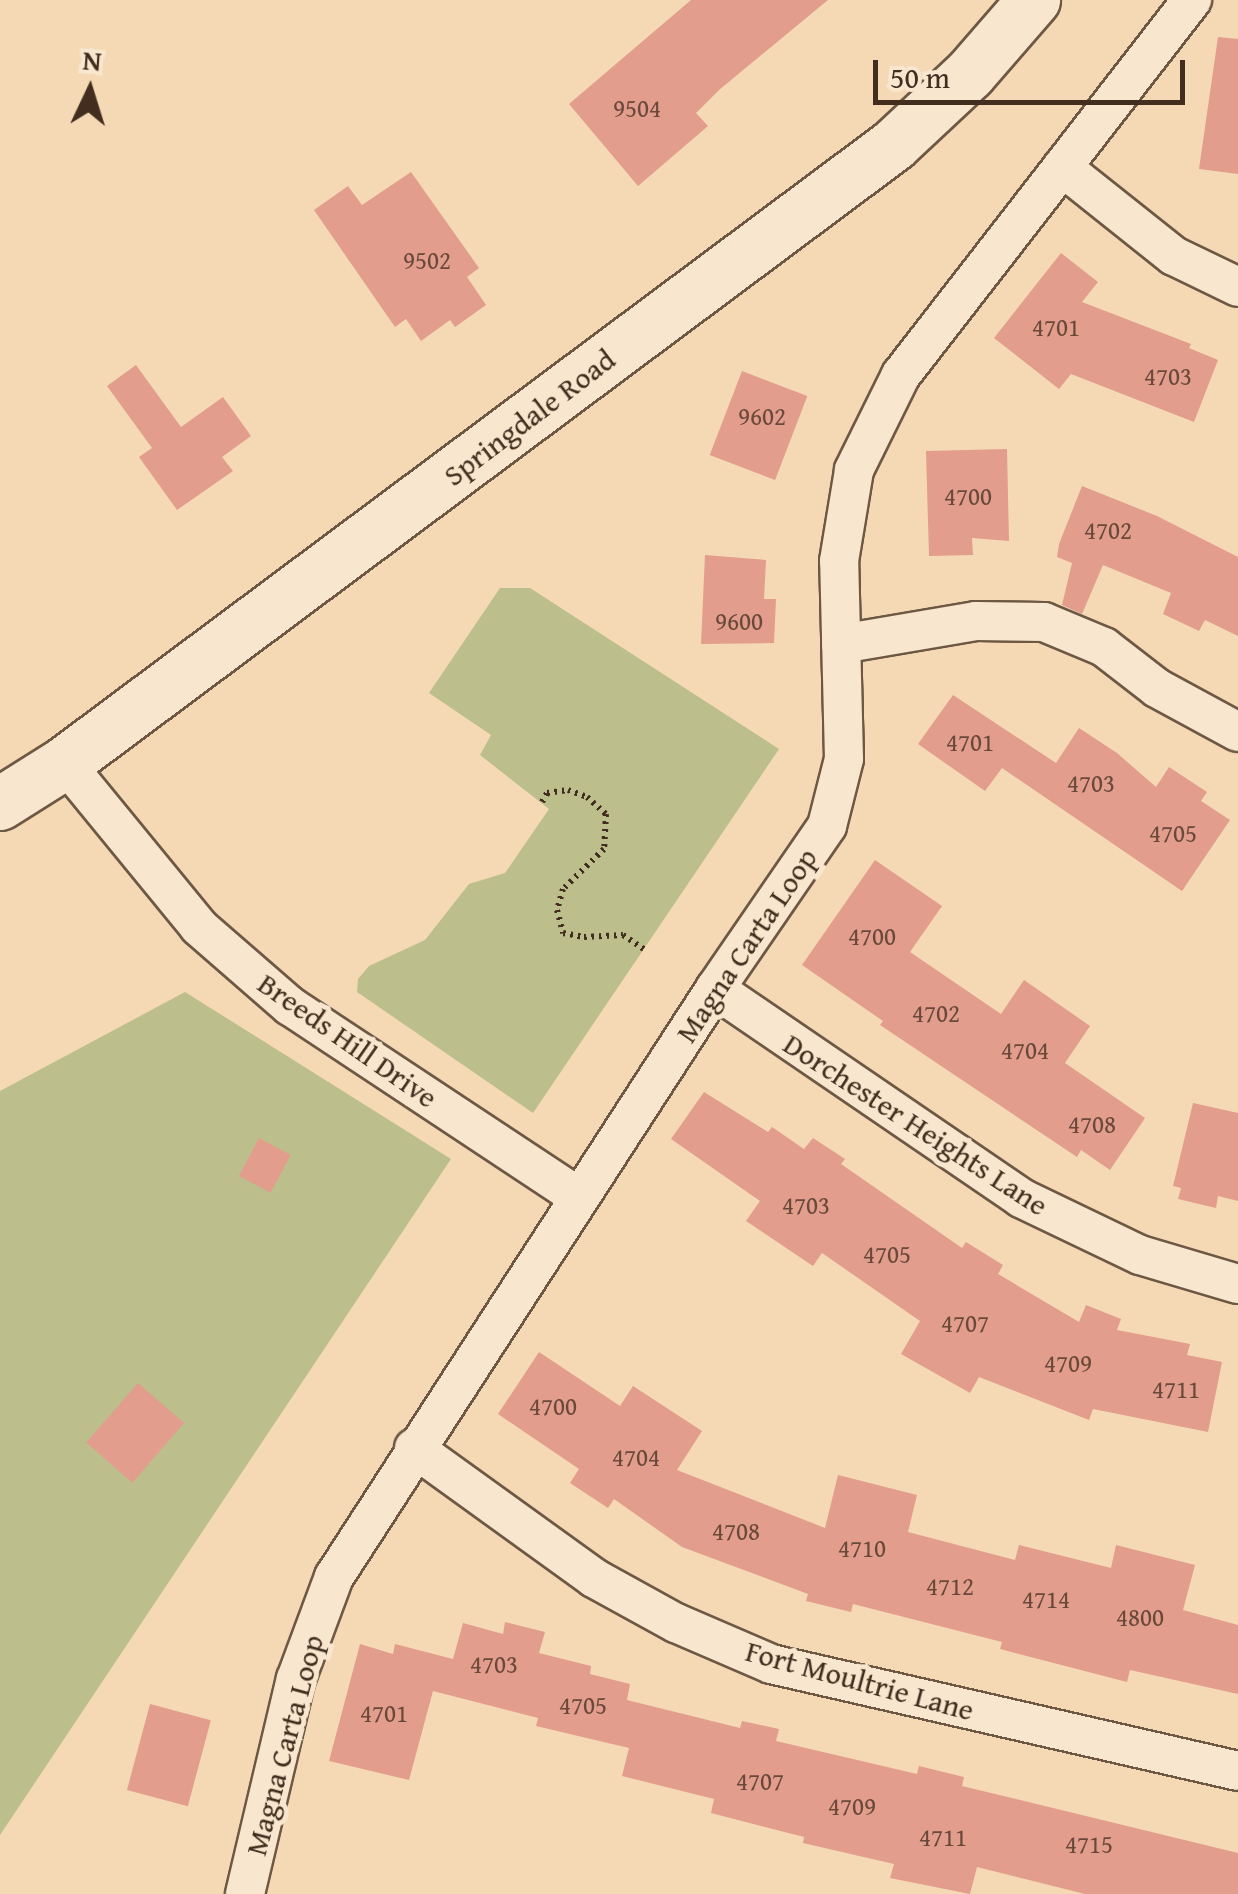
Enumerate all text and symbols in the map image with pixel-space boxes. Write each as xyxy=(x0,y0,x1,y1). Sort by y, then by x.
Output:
text: N xyxy=(81,38,103,81)
north arrow xyxy=(40,40,140,140)
scale bar xyxy=(878,40,1190,102)
text: 50 m xyxy=(890,55,950,99)
house number: 9504 xyxy=(613,93,661,123)
house number: 9502 xyxy=(403,245,451,275)
house number: 4701 xyxy=(1032,312,1080,342)
street label: Springdale Road xyxy=(436,341,622,493)
house number: 4703 xyxy=(1144,361,1192,391)
house number: 9602 xyxy=(738,401,786,431)
house number: 4700 xyxy=(944,481,992,511)
house number: 4702 xyxy=(1084,515,1132,545)
house number: 9600 xyxy=(715,606,763,636)
house number: 4701 xyxy=(946,727,994,757)
house number: 4703 xyxy=(1067,768,1115,798)
house number: 4705 xyxy=(1149,818,1197,848)
street label: Magna Carta Loop xyxy=(668,841,824,1049)
house number: 4700 xyxy=(848,921,896,951)
street label: Breeds Hill Drive xyxy=(251,965,445,1115)
house number: 4702 xyxy=(912,998,960,1028)
street label: Dorchester Heights Lane xyxy=(777,1025,1055,1223)
house number: 4704 xyxy=(1001,1035,1049,1065)
house number: 4708 xyxy=(1068,1109,1116,1139)
house number: 4703 xyxy=(782,1190,830,1220)
house number: 4705 xyxy=(863,1239,911,1269)
house number: 4707 xyxy=(941,1308,989,1338)
house number: 4709 xyxy=(1044,1348,1092,1378)
house number: 4711 xyxy=(1152,1374,1200,1404)
house number: 4700 xyxy=(529,1391,577,1421)
house number: 4704 xyxy=(612,1442,660,1472)
house number: 4708 xyxy=(712,1516,760,1546)
house number: 4710 xyxy=(838,1533,886,1563)
house number: 4712 xyxy=(926,1571,974,1601)
house number: 4714 xyxy=(1022,1584,1070,1614)
house number: 4800 xyxy=(1116,1602,1164,1632)
street label: Magna Carta Loop xyxy=(237,1631,331,1859)
street label: Fort Moultrie Lane xyxy=(742,1632,978,1728)
house number: 4703 xyxy=(470,1649,518,1679)
house number: 4705 xyxy=(559,1690,607,1720)
house number: 4701 xyxy=(360,1698,408,1728)
house number: 4707 xyxy=(736,1766,784,1796)
house number: 4709 xyxy=(828,1791,876,1821)
house number: 4711 xyxy=(919,1822,967,1852)
house number: 4715 xyxy=(1065,1829,1113,1859)

